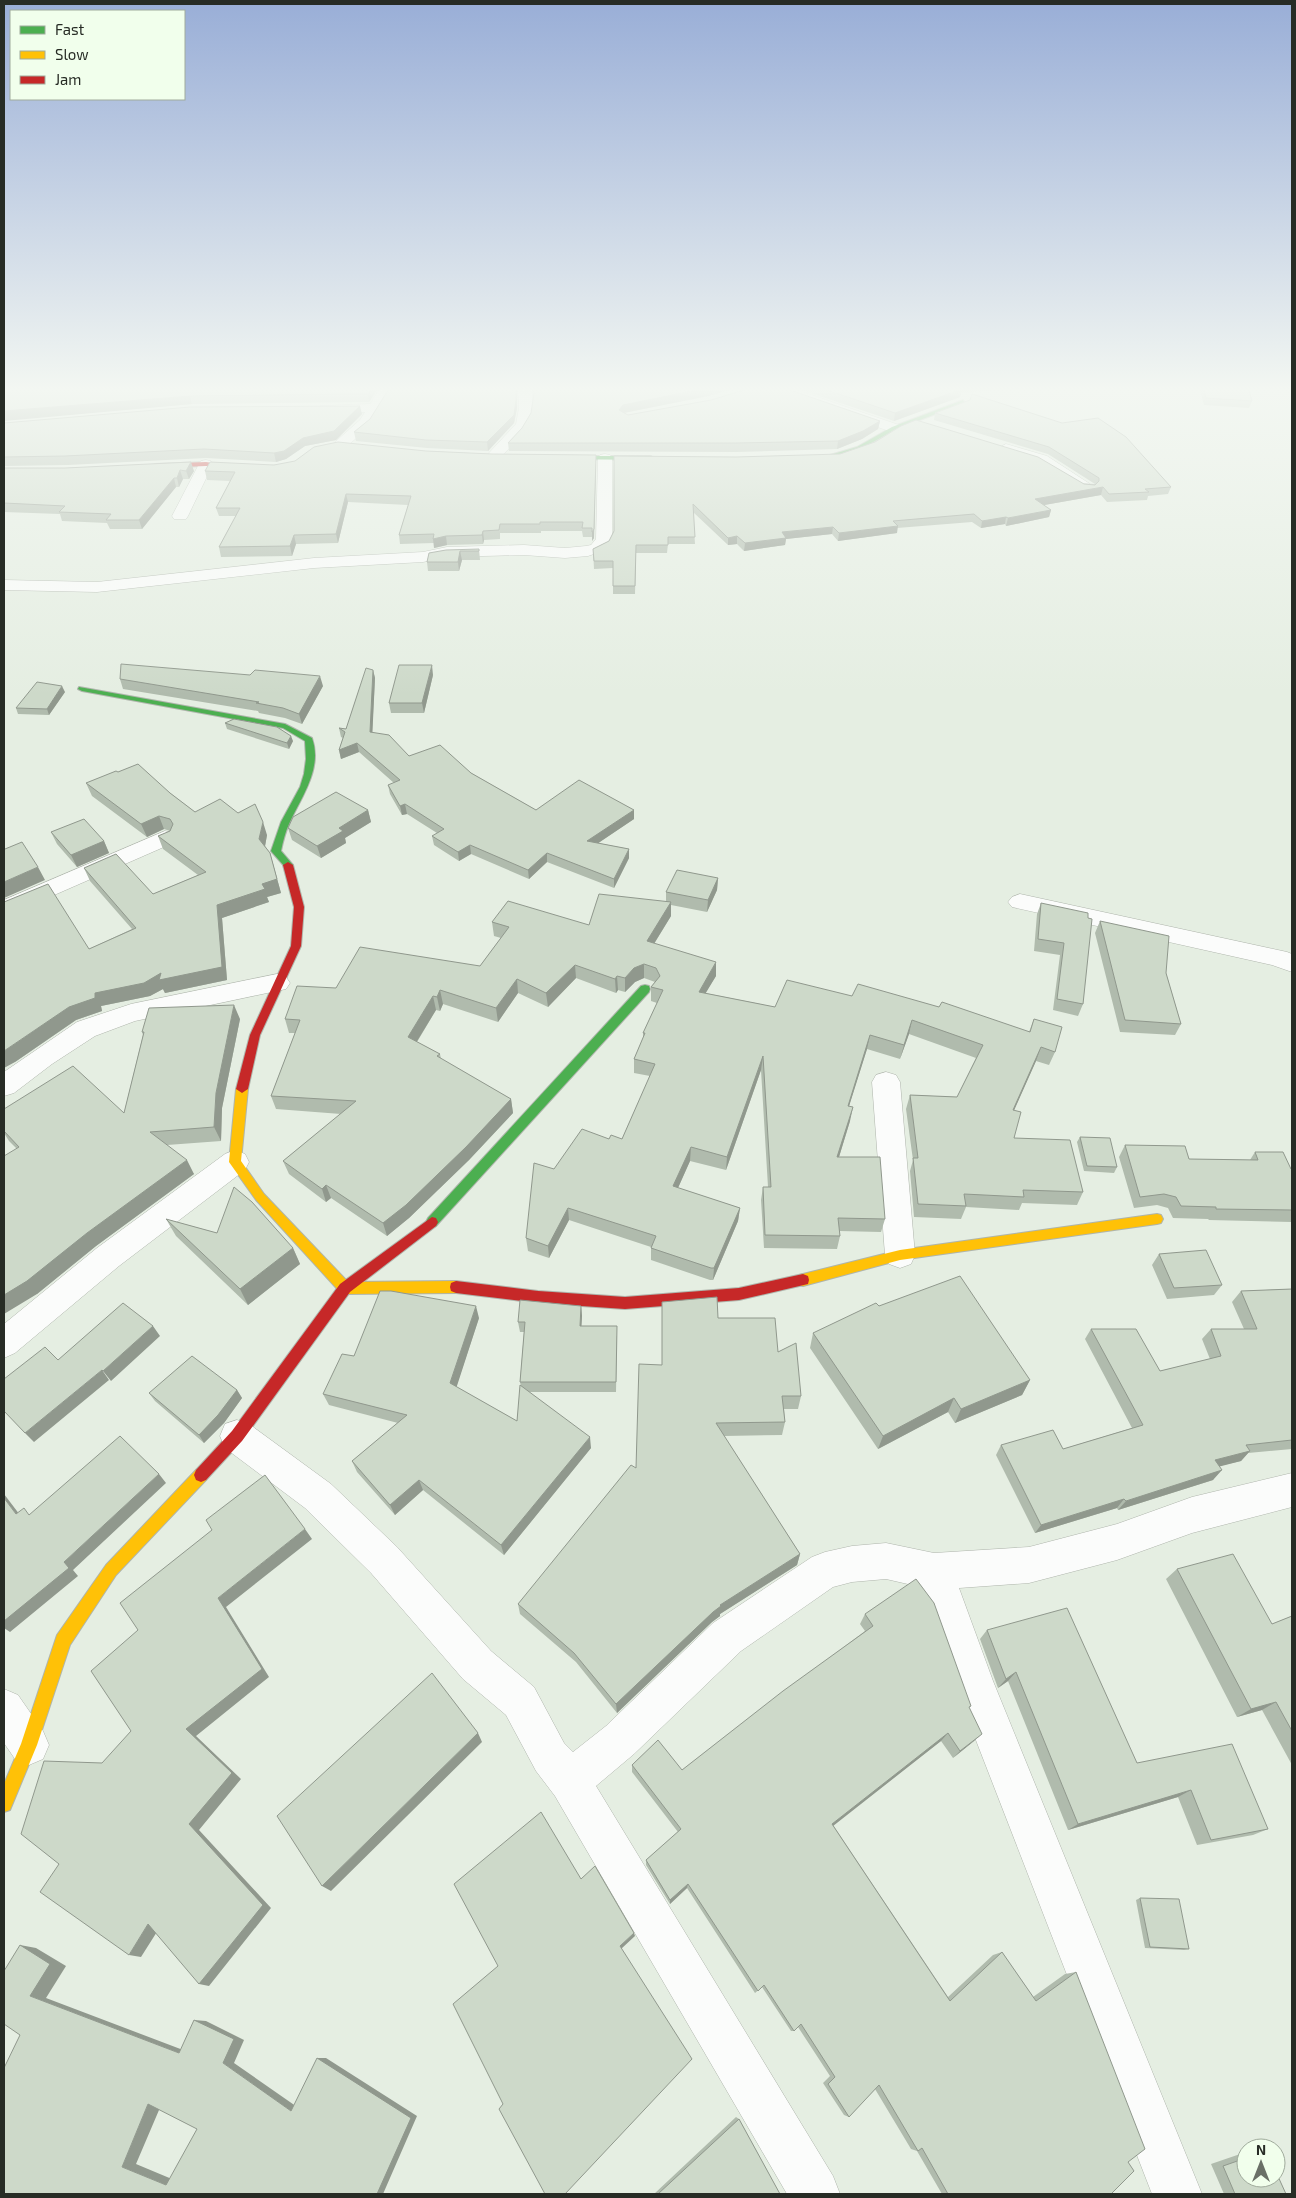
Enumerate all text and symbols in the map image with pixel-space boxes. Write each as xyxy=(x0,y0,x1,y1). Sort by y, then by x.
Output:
legend xyxy=(10,10,185,100)
text: Fast xyxy=(55,20,85,38)
text: Slow xyxy=(55,45,89,63)
text: Jam xyxy=(55,70,81,88)
north arrow xyxy=(1236,2138,1286,2188)
text: N xyxy=(1256,2141,1266,2158)

